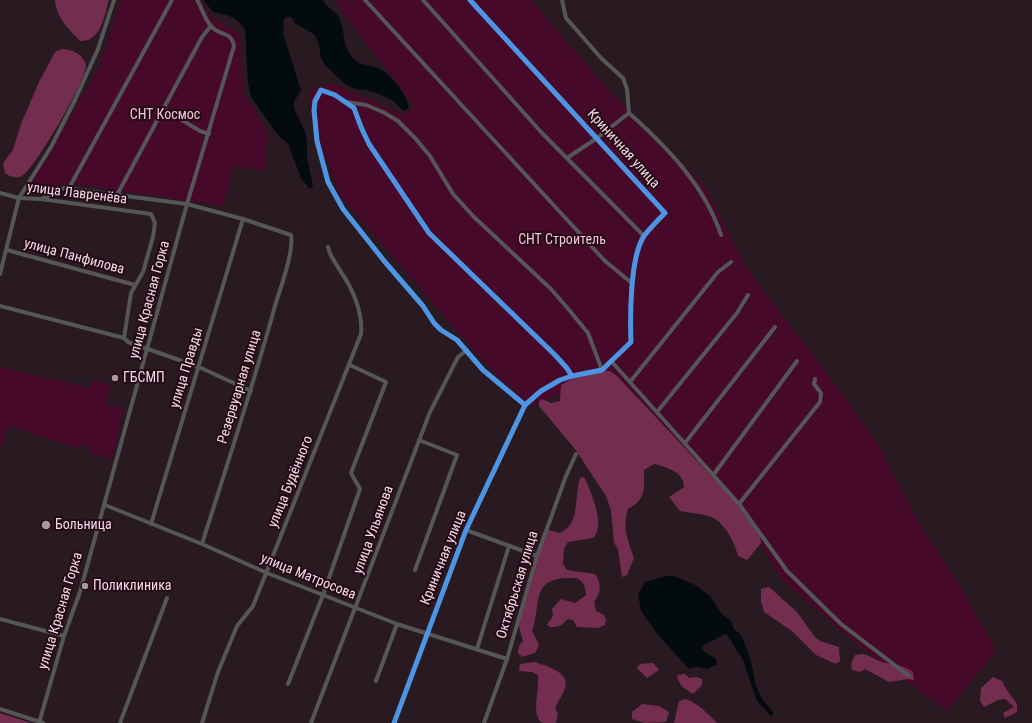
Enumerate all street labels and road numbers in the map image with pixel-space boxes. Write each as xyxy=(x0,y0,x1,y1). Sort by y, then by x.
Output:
street label: Криничная улица xyxy=(583,106,663,192)
street label: улица Лавренёва xyxy=(26,180,128,208)
street label: улица Панфилова xyxy=(22,235,126,279)
street label: улица Красная Горка xyxy=(126,239,174,361)
street label: улица Правды xyxy=(167,326,207,410)
street label: Резервуарная улица xyxy=(215,328,265,446)
street label: улица Будённого xyxy=(265,434,317,530)
street label: улица Ульянова xyxy=(350,484,398,576)
street label: Криничная улица xyxy=(417,508,471,608)
street label: Октябрьская улица xyxy=(494,529,542,641)
street label: улица Красная Горка xyxy=(35,550,87,672)
street label: улица Матросова xyxy=(258,550,358,604)

